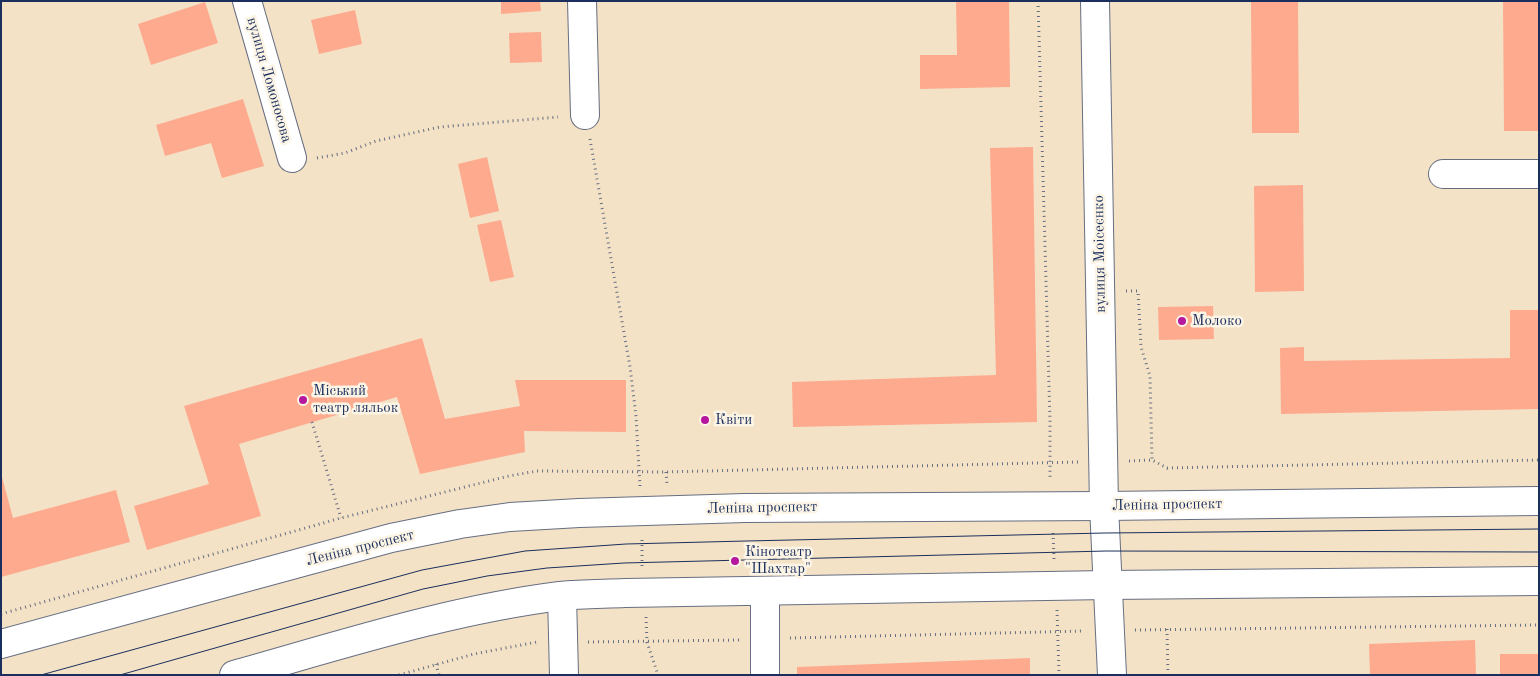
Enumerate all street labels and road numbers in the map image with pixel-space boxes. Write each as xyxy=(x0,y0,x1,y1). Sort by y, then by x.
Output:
street label: вулиця Ломоносова xyxy=(242,15,296,145)
street label: вулиця Моісеєнко xyxy=(1090,195,1110,313)
street label: Леніна проспект xyxy=(1112,495,1222,515)
street label: Леніна проспект xyxy=(707,498,817,518)
street label: Леніна проспект xyxy=(304,526,416,570)

